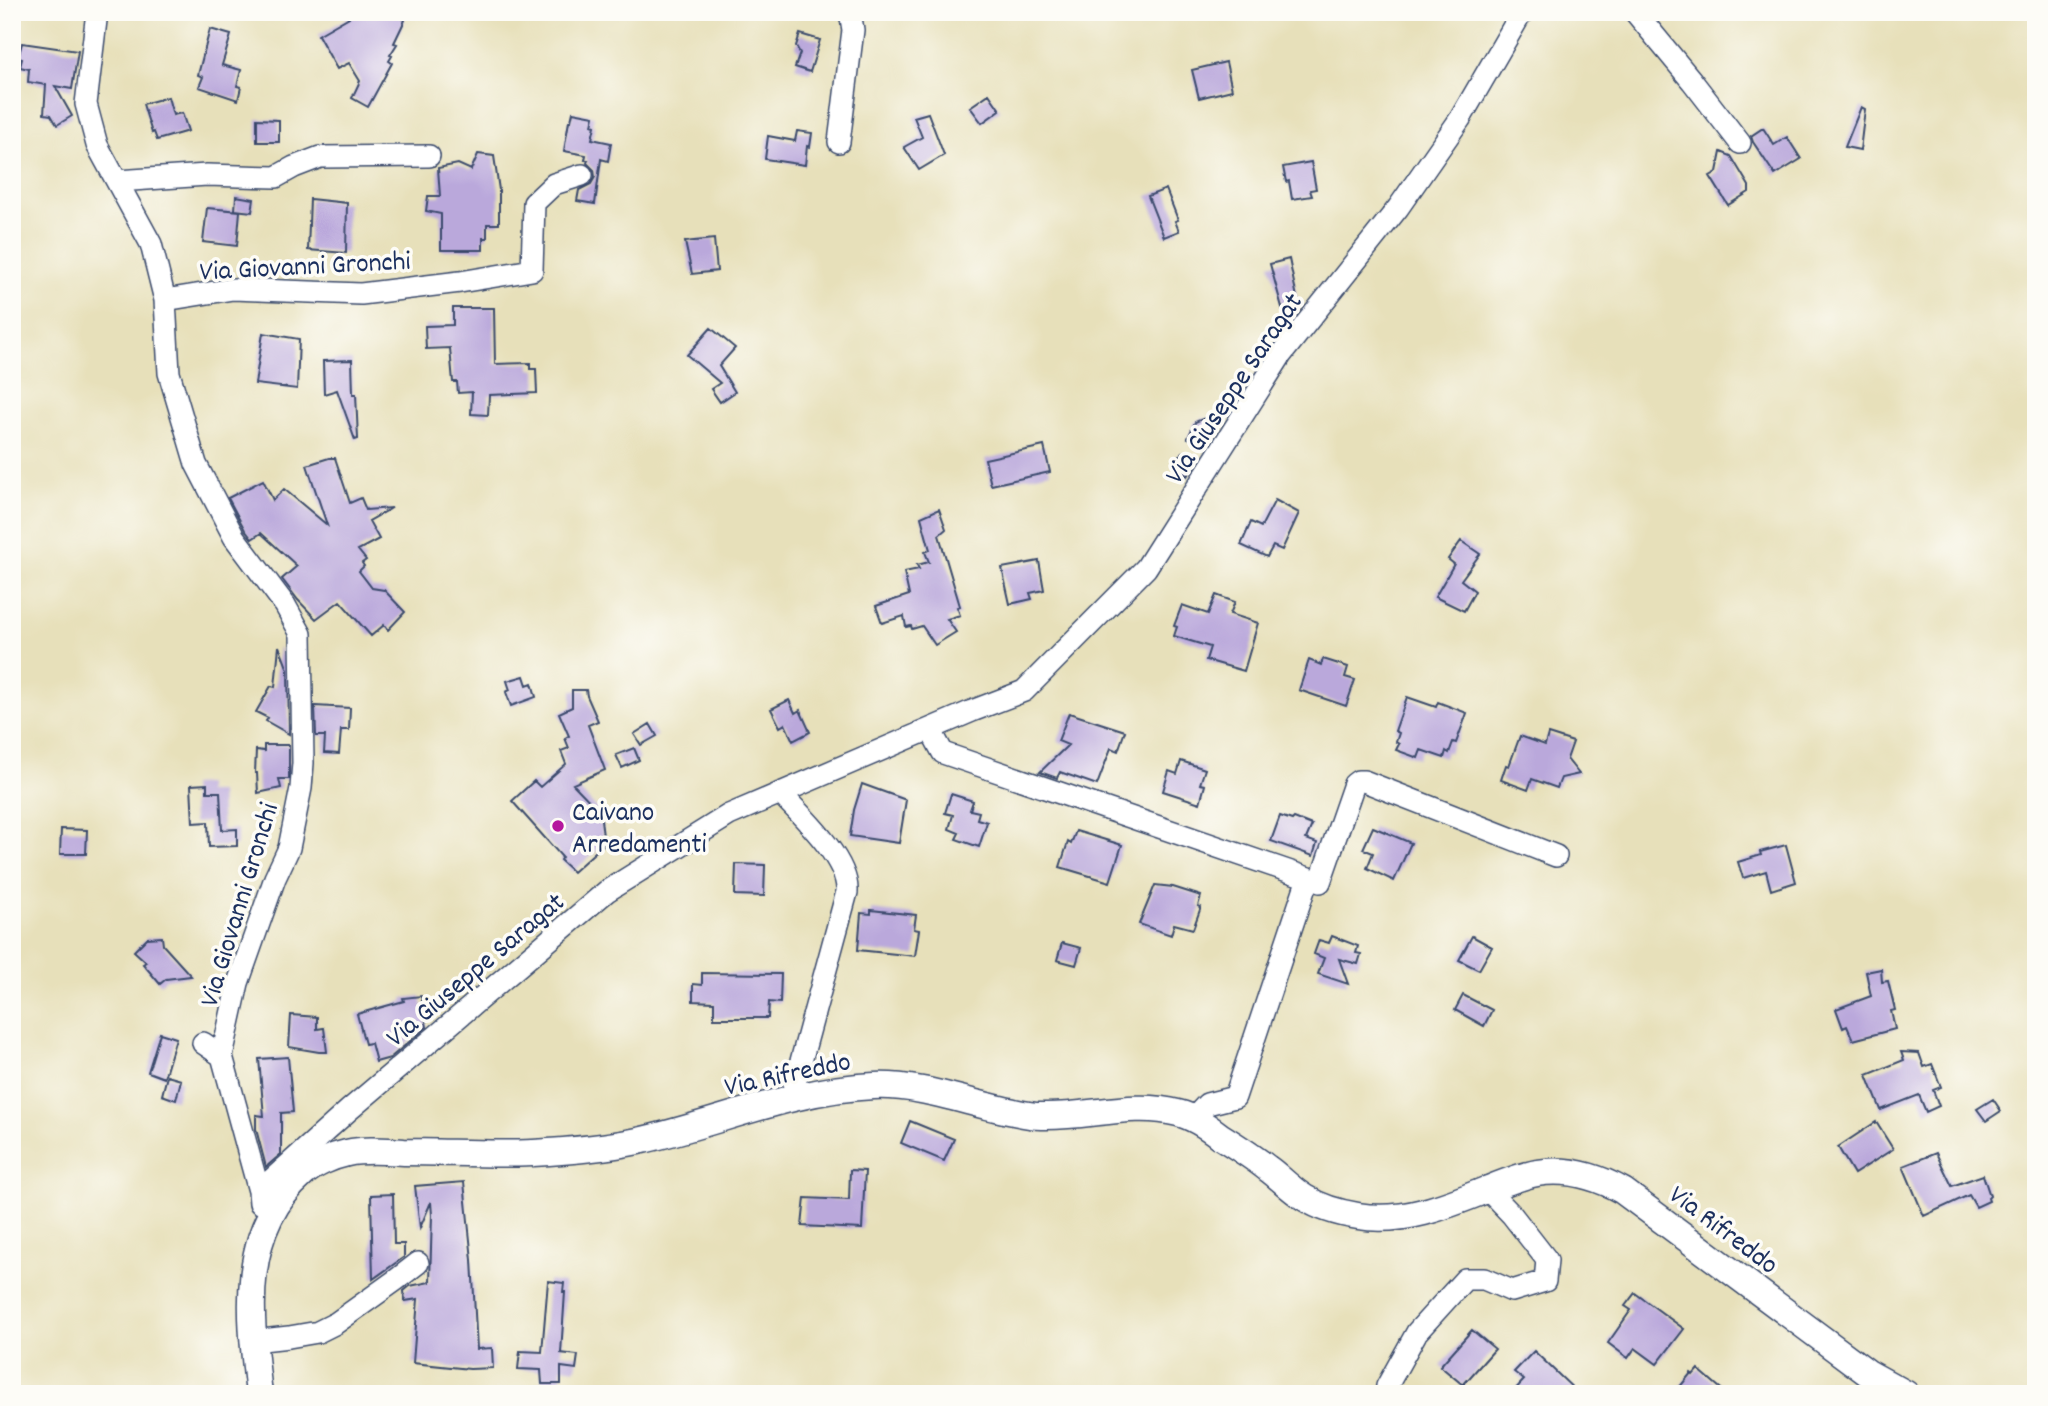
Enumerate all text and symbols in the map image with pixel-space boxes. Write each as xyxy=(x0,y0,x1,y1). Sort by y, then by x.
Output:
street label: Via Giovanni Gronchi xyxy=(199,243,412,294)
street label: Via Giuseppe Saragat xyxy=(1157,286,1315,493)
place label: Caivano Arredamenti xyxy=(572,795,707,867)
street label: Via Giovanni Gronchi xyxy=(192,799,292,1012)
marker: Caivano Arredamenti xyxy=(550,818,566,834)
street label: Via Giuseppe Saragat xyxy=(379,885,575,1059)
street label: Via Rifreddo xyxy=(721,1044,855,1110)
street label: Via Rifreddo xyxy=(1659,1177,1785,1287)

